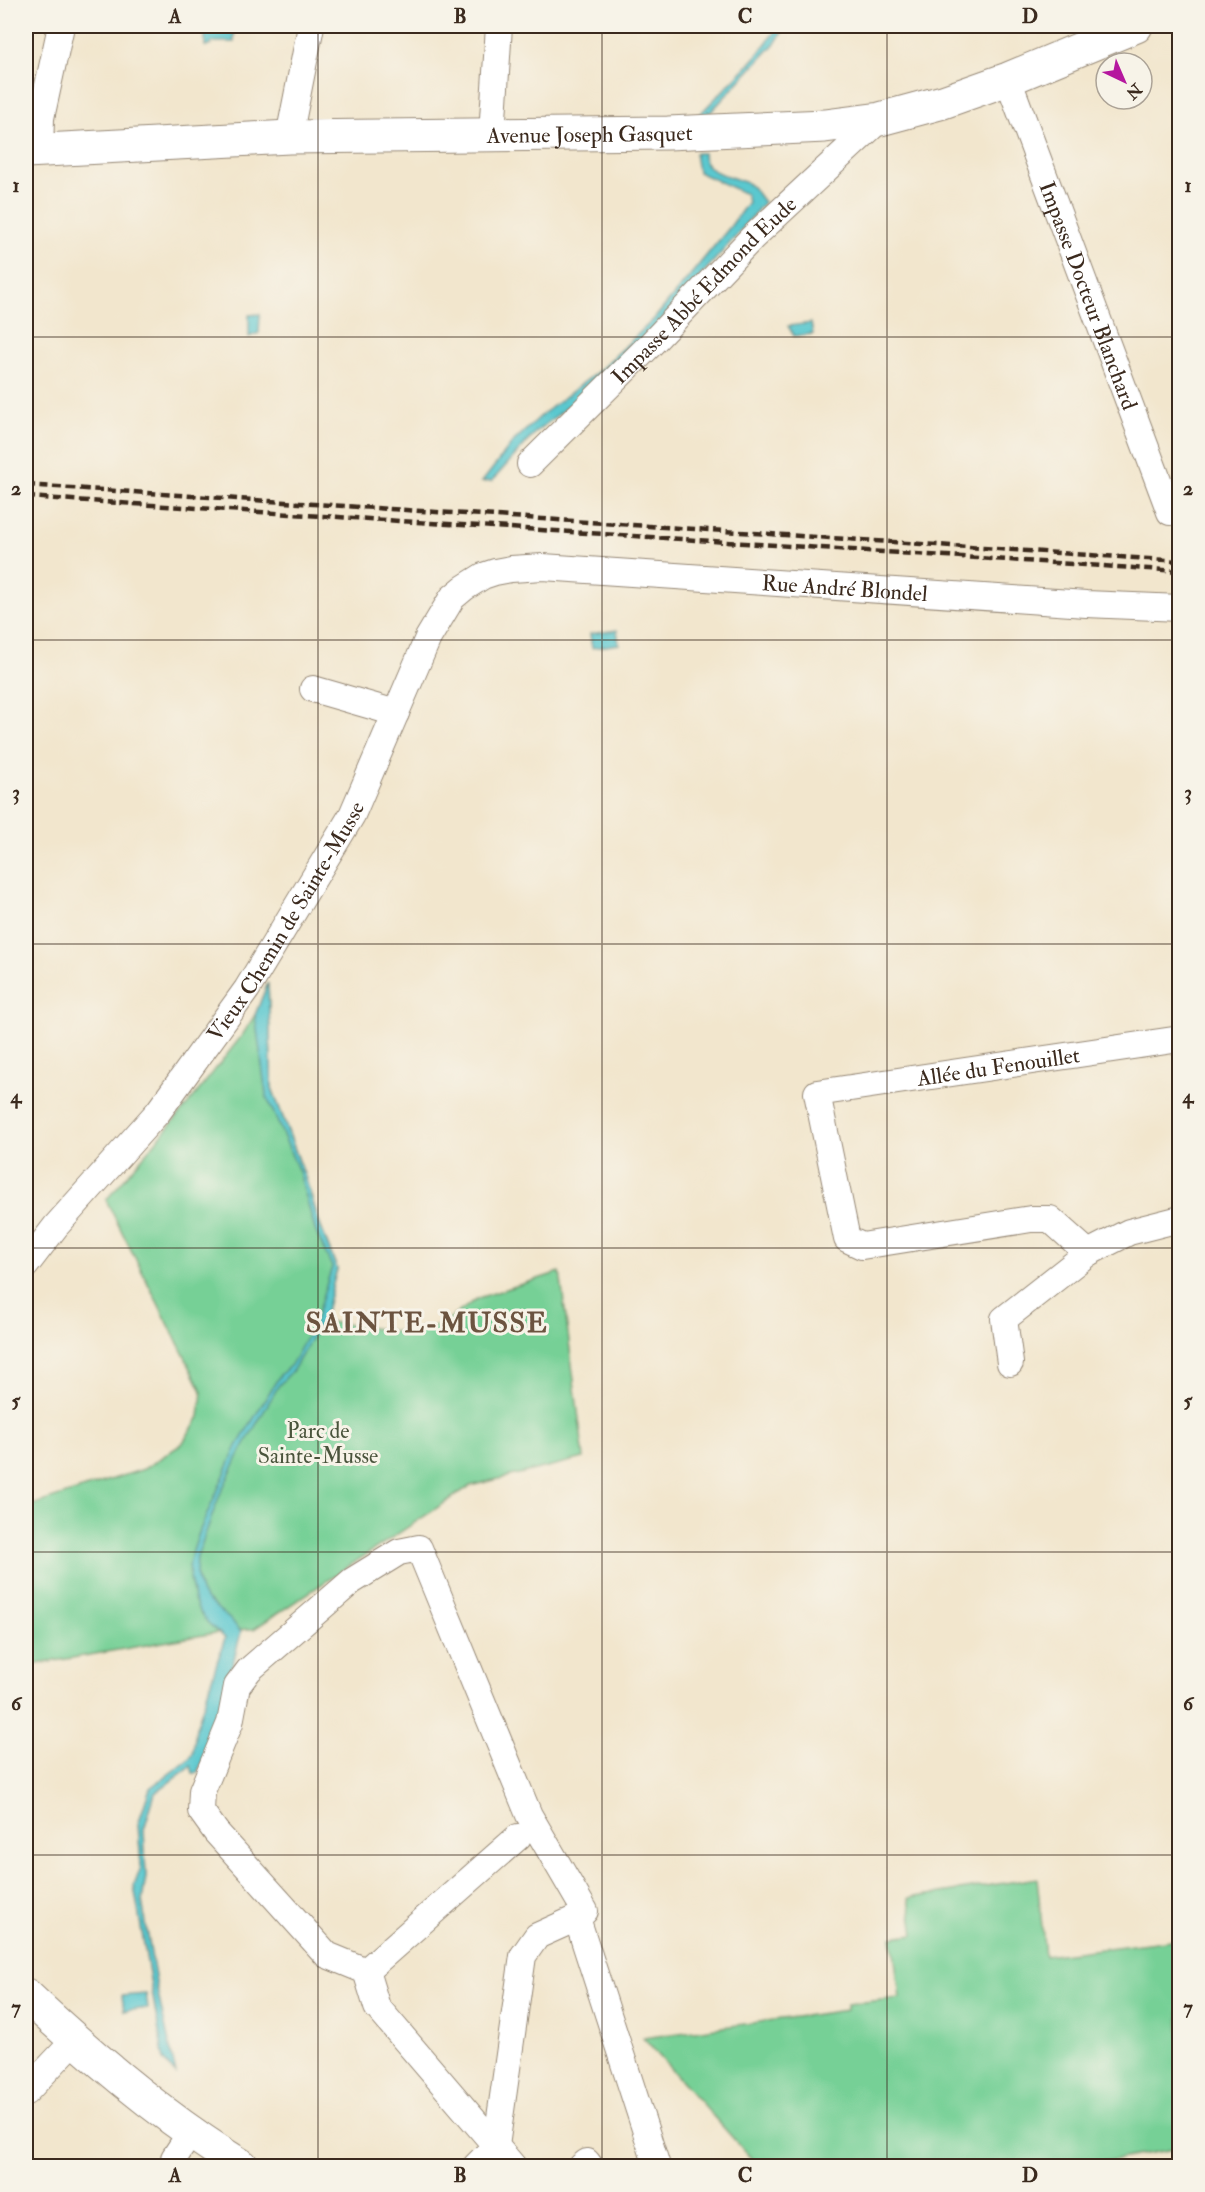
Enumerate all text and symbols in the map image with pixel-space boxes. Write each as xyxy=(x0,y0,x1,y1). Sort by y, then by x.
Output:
text: A xyxy=(168,4,182,29)
text: B xyxy=(453,4,467,29)
text: C xyxy=(738,4,752,29)
text: D xyxy=(1022,4,1038,29)
north arrow xyxy=(1094,51,1154,111)
text: N xyxy=(1121,78,1147,104)
street label: Avenue Joseph Gasquet xyxy=(486,119,693,150)
text: 1 xyxy=(12,173,20,198)
text: 1 xyxy=(1184,173,1192,198)
street label: Impasse Docteur Blanchard xyxy=(1033,178,1144,414)
street label: Impasse Abbé Edmond Eude xyxy=(606,191,803,390)
text: 2 xyxy=(11,476,21,501)
text: 2 xyxy=(1183,476,1193,501)
street label: Rue André Blondel xyxy=(761,569,929,608)
text: 3 xyxy=(12,780,20,805)
text: 3 xyxy=(1184,780,1192,805)
street label: Vieux Chemin de Sainte-Musse xyxy=(201,797,371,1047)
street label: Allée du Fenouillet xyxy=(914,1041,1082,1093)
text: 4 xyxy=(10,1084,23,1109)
text: 4 xyxy=(1182,1084,1195,1109)
district label: SAINTE-MUSSE xyxy=(306,1306,548,1341)
text: 5 xyxy=(12,1388,22,1413)
text: 5 xyxy=(1184,1388,1194,1413)
park label: Parc de Sainte-Musse xyxy=(258,1417,378,1470)
text: 6 xyxy=(11,1691,23,1716)
text: 6 xyxy=(1183,1691,1195,1716)
text: 7 xyxy=(11,1995,21,2020)
text: 7 xyxy=(1183,1995,1193,2020)
text: A xyxy=(168,2163,182,2188)
text: B xyxy=(453,2163,467,2188)
text: C xyxy=(738,2163,752,2188)
text: D xyxy=(1022,2163,1038,2188)

